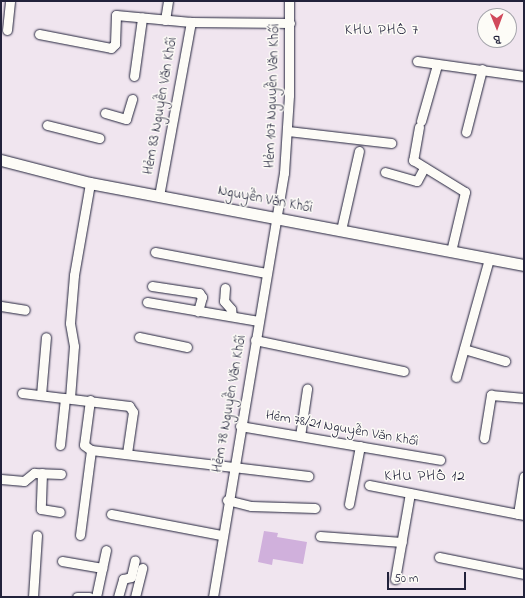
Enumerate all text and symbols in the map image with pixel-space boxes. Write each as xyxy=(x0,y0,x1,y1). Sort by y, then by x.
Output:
north arrow xyxy=(477,8,517,48)
district label: KHU PHỐ 7 xyxy=(345,22,419,40)
street label: Hẻm 107 Nguyễn Văn Khối xyxy=(262,24,284,168)
text: B xyxy=(493,31,501,47)
street label: Hẻm 83 Nguyễn Văn Khối xyxy=(141,36,181,176)
street label: Nguyễn Văn Khối xyxy=(216,183,314,217)
street label: Hẻm 78 Nguyễn Văn Khối xyxy=(210,334,250,474)
street label: Hẻm 78/21 Nguyễn Văn Khối xyxy=(264,407,420,451)
district label: KHU PHỐ 12 xyxy=(384,468,466,486)
scale bar xyxy=(389,564,468,590)
text: 50 m xyxy=(394,570,418,588)

